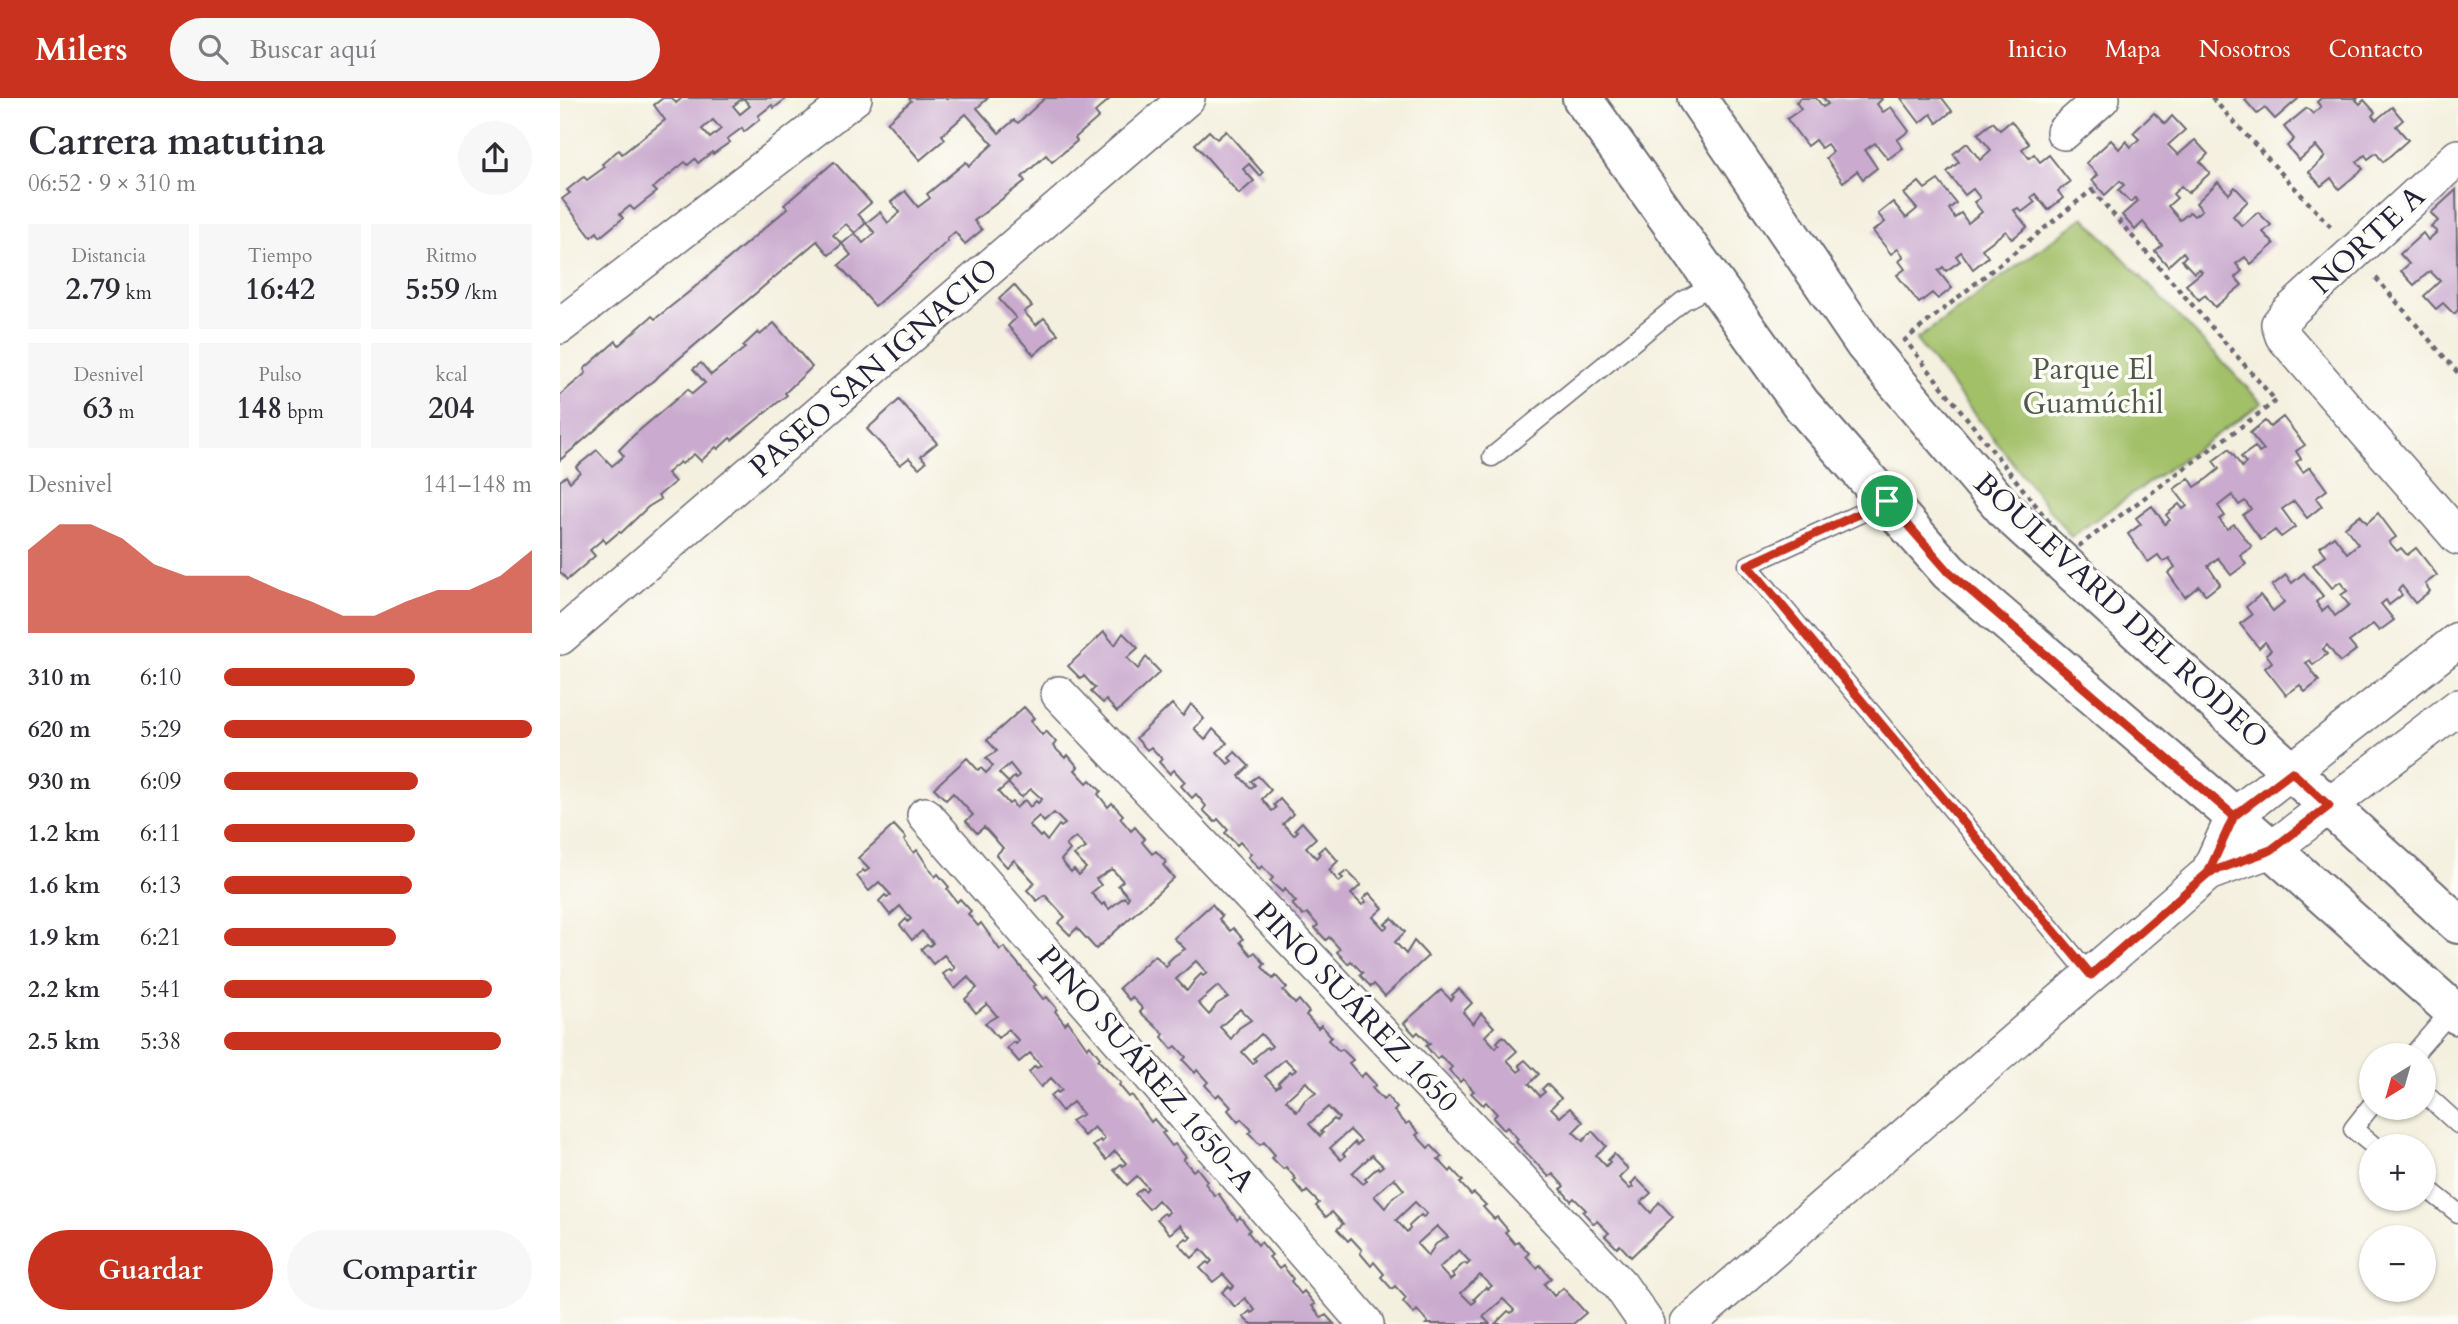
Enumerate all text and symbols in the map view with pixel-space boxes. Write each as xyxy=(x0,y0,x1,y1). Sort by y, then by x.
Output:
search box xyxy=(170,18,660,81)
text: Milers xyxy=(35,27,128,72)
icon: search xyxy=(194,30,232,68)
text: Buscar aquí xyxy=(250,32,377,67)
text: Inicio xyxy=(2007,33,2067,66)
text: Mapa xyxy=(2105,33,2161,66)
text: Nosotros xyxy=(2199,33,2291,66)
text: Contacto xyxy=(2329,33,2423,66)
text: Carrera matutina xyxy=(28,116,326,168)
button: share xyxy=(458,121,532,195)
text: 06:52 · 9 × 310 m xyxy=(28,168,196,199)
street label: NORTE A xyxy=(2302,176,2434,303)
text: Distancia xyxy=(71,243,146,269)
text: Tiempo xyxy=(248,243,312,269)
text: Ritmo xyxy=(426,243,477,269)
street label: PASEO SAN IGNACIO xyxy=(741,249,1007,487)
text: 2.79 xyxy=(66,269,120,310)
text: 16:42 xyxy=(245,269,315,310)
text: 5:59 xyxy=(405,269,460,310)
text: km xyxy=(120,280,152,306)
text: /km xyxy=(460,280,497,306)
park label: Parque El Guamúchil xyxy=(2022,349,2164,424)
text: Desnivel xyxy=(74,362,143,388)
text: Pulso xyxy=(258,362,302,388)
text: kcal xyxy=(435,362,467,388)
text: 63 xyxy=(83,388,113,429)
text: 148 xyxy=(236,388,282,429)
text: 204 xyxy=(428,388,474,429)
text: m xyxy=(113,399,135,425)
text: bpm xyxy=(282,399,324,425)
street label: BOULEVARD DEL RODEO xyxy=(1965,463,2277,759)
text: Desnivel xyxy=(28,469,112,500)
text: 141–148 m xyxy=(423,469,532,500)
pin xyxy=(1857,471,1917,531)
icon: arrive xyxy=(1868,482,1906,520)
text: 310 m xyxy=(28,662,91,693)
text: 6:10 xyxy=(140,662,181,693)
text: 620 m xyxy=(28,714,91,745)
text: 5:29 xyxy=(140,714,181,745)
text: 930 m xyxy=(28,766,91,797)
text: 6:09 xyxy=(140,766,181,797)
text: 1.2 km xyxy=(28,818,100,849)
text: 6:11 xyxy=(140,818,181,849)
text: 1.6 km xyxy=(28,870,100,901)
text: 6:13 xyxy=(140,870,181,901)
street label: PINO SUÁREZ 1650 xyxy=(1244,893,1468,1121)
text: 1.9 km xyxy=(28,922,100,953)
text: 6:21 xyxy=(140,922,181,953)
street label: PINO SUÁREZ 1650-A xyxy=(1028,937,1265,1201)
text: 2.2 km xyxy=(28,974,100,1005)
text: 5:41 xyxy=(140,974,181,1005)
text: 2.5 km xyxy=(28,1026,100,1057)
text: 5:38 xyxy=(140,1026,181,1057)
north arrow xyxy=(2359,1043,2436,1120)
map controls xyxy=(2359,1043,2436,1302)
button: + xyxy=(2359,1134,2436,1211)
button: − xyxy=(2359,1225,2436,1302)
button: Guardar xyxy=(28,1230,273,1310)
button: Compartir xyxy=(287,1230,532,1310)

